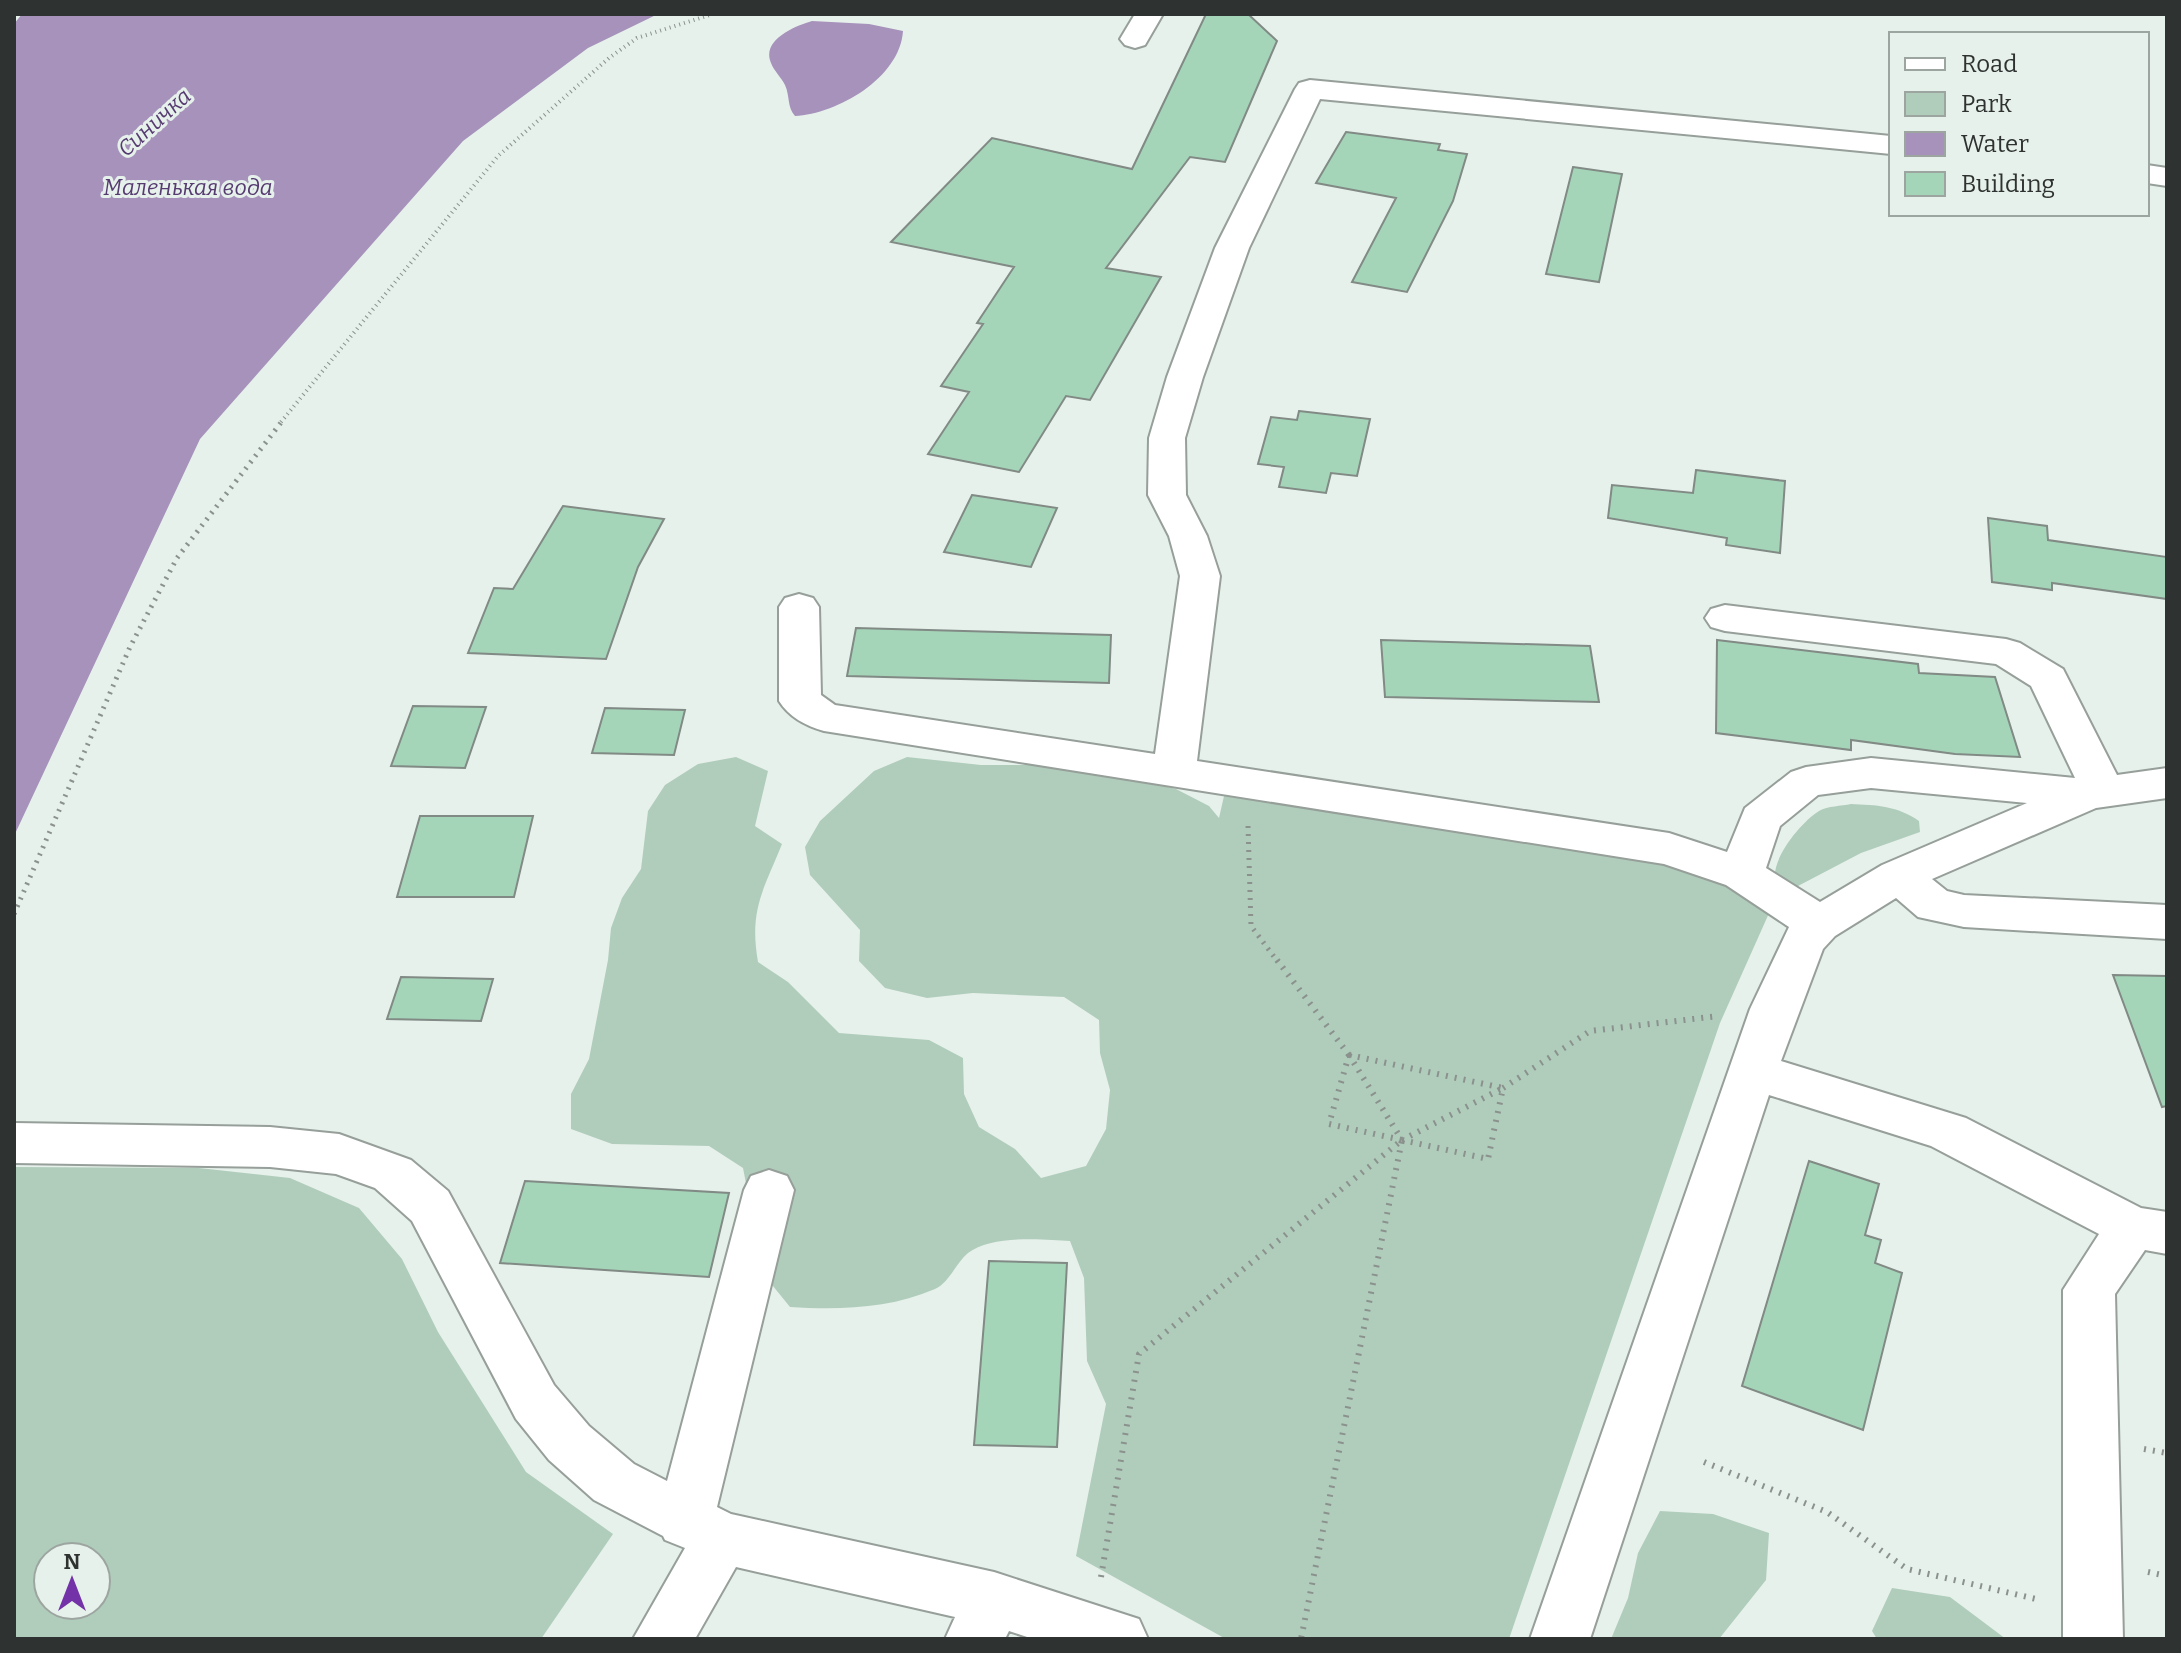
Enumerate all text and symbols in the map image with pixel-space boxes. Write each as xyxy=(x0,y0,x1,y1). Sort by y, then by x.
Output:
legend xyxy=(1889,32,2149,216)
text: Road xyxy=(1961,50,2017,78)
water label: Синичка xyxy=(112,83,196,162)
text: Park xyxy=(1961,90,2012,118)
text: Water xyxy=(1961,130,2029,158)
text: Building xyxy=(1961,170,2055,198)
water label: Маленькая вода xyxy=(103,174,273,201)
north arrow xyxy=(32,1541,112,1621)
text: N xyxy=(64,1548,81,1575)

